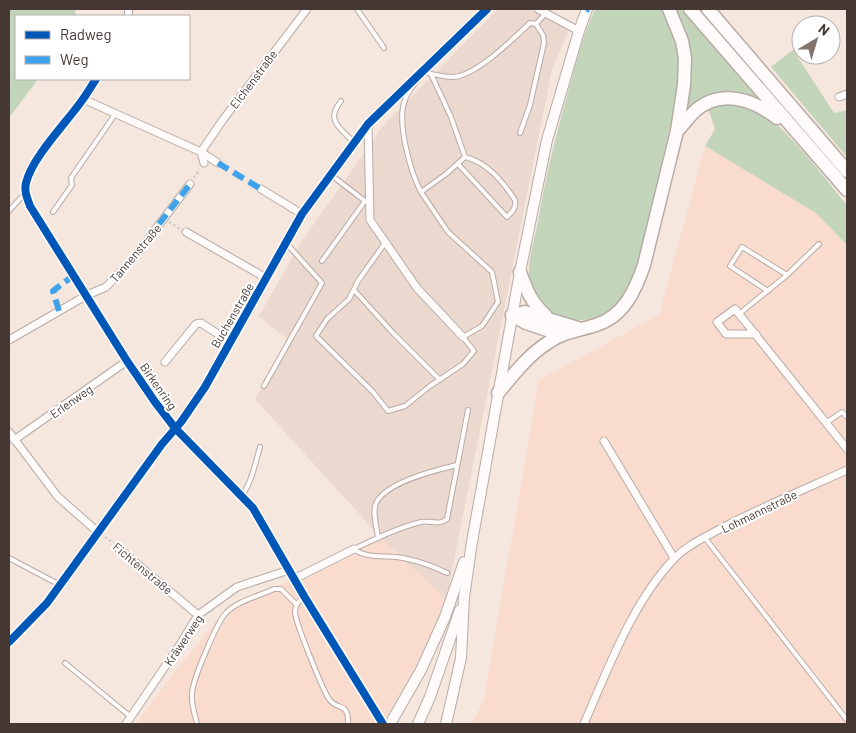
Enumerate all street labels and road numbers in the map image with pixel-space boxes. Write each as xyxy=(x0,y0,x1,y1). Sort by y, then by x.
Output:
street label: Eichenstraße xyxy=(226,47,280,111)
street label: Tannenstraße xyxy=(106,221,164,285)
street label: Buchenstraße xyxy=(208,280,256,350)
street label: Birkenring xyxy=(138,360,180,412)
street label: Erlenweg xyxy=(47,381,95,421)
street label: Lohmannstraße xyxy=(719,487,799,535)
street label: Fichtenstraße xyxy=(110,539,176,597)
street label: Kräwerweg xyxy=(161,612,205,668)

